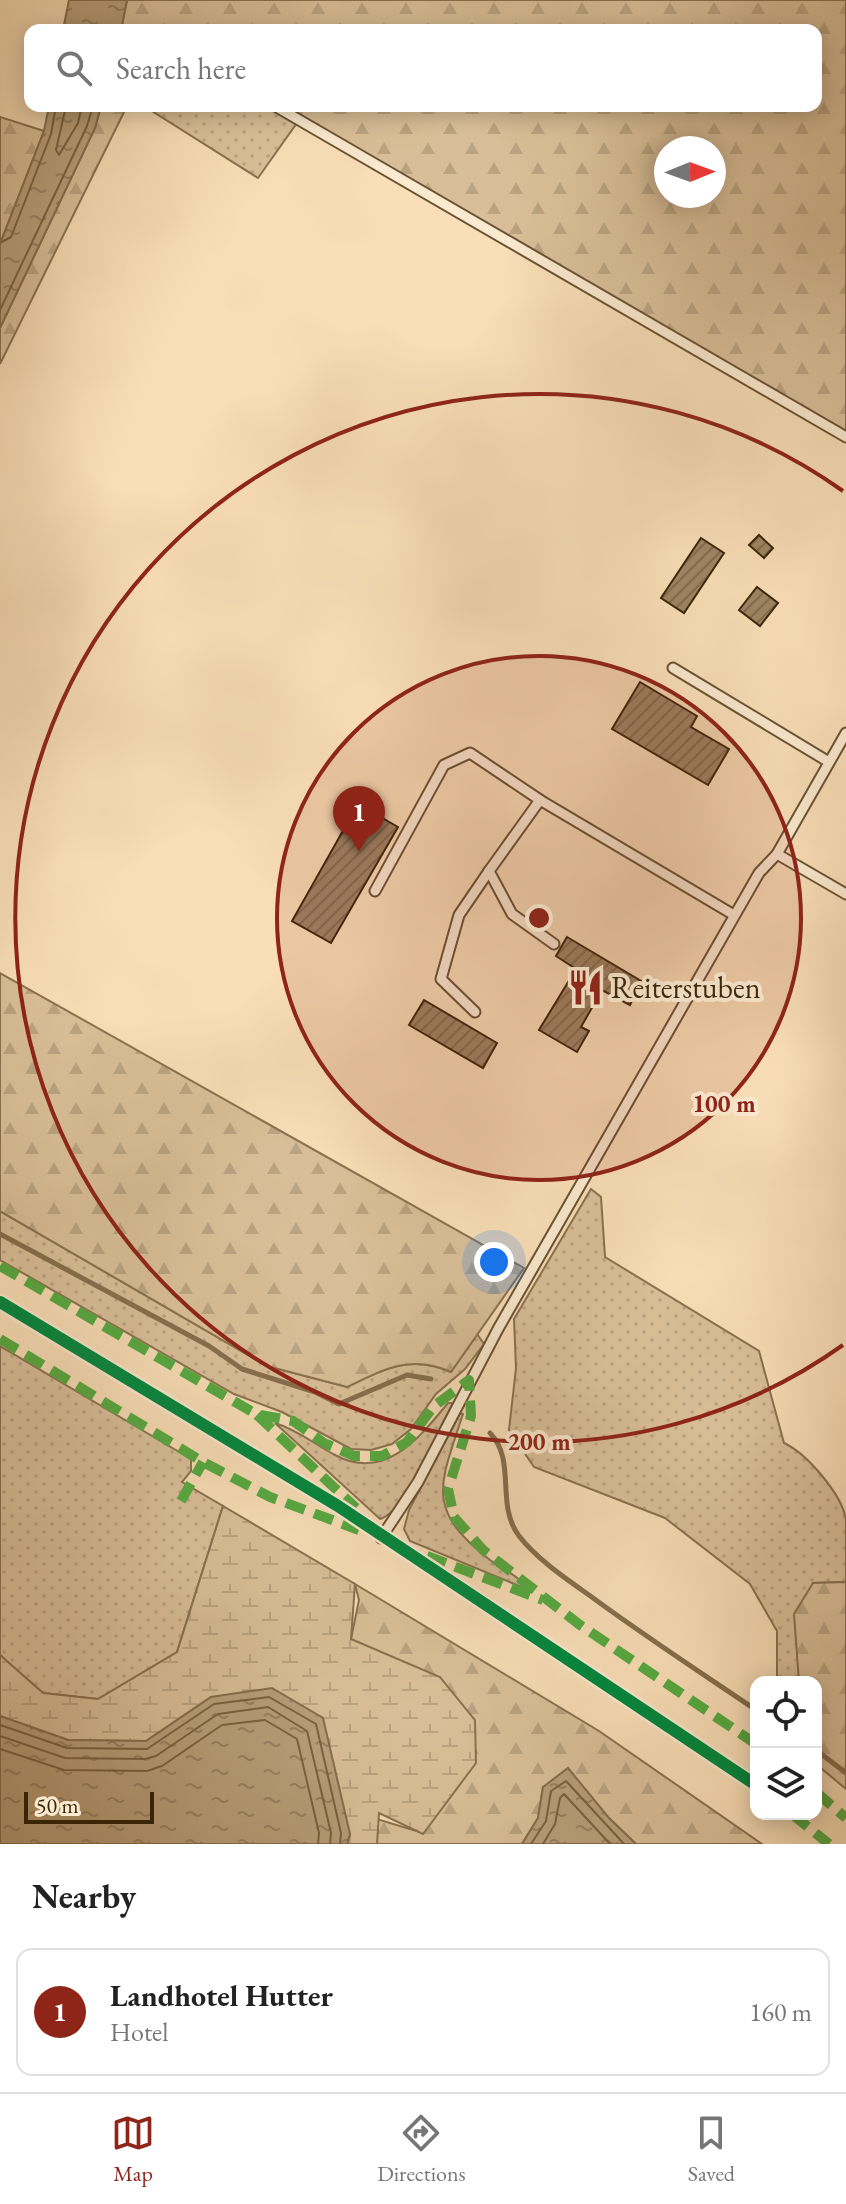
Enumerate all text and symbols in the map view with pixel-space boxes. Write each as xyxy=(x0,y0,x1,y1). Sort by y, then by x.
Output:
search box xyxy=(24,24,822,112)
icon: search xyxy=(52,46,96,90)
text: Search here xyxy=(116,49,246,88)
north arrow xyxy=(654,136,726,208)
pin: 1 xyxy=(333,786,385,852)
centre of rings xyxy=(525,904,553,932)
place label: Reiterstuben xyxy=(611,968,761,1007)
restaurant icon: Reiterstuben xyxy=(566,969,604,1007)
text: 100 m xyxy=(692,1088,756,1119)
your location xyxy=(474,1242,514,1282)
text: 200 m xyxy=(507,1426,571,1457)
map controls xyxy=(750,1676,822,1820)
button: locate xyxy=(750,1676,822,1748)
button: layers xyxy=(750,1748,822,1820)
scale bar xyxy=(24,1788,154,1824)
text: 50 m xyxy=(36,1791,79,1820)
text: Nearby xyxy=(32,1874,136,1918)
text: Landhotel Hutter xyxy=(110,1976,333,2015)
text: 1 xyxy=(53,1995,67,2029)
text: 160 m xyxy=(749,1995,812,2029)
text: Hotel xyxy=(110,2015,168,2049)
tab: Map xyxy=(111,2111,155,2188)
tab: Directions xyxy=(377,2111,466,2188)
tab: Saved xyxy=(688,2111,735,2188)

